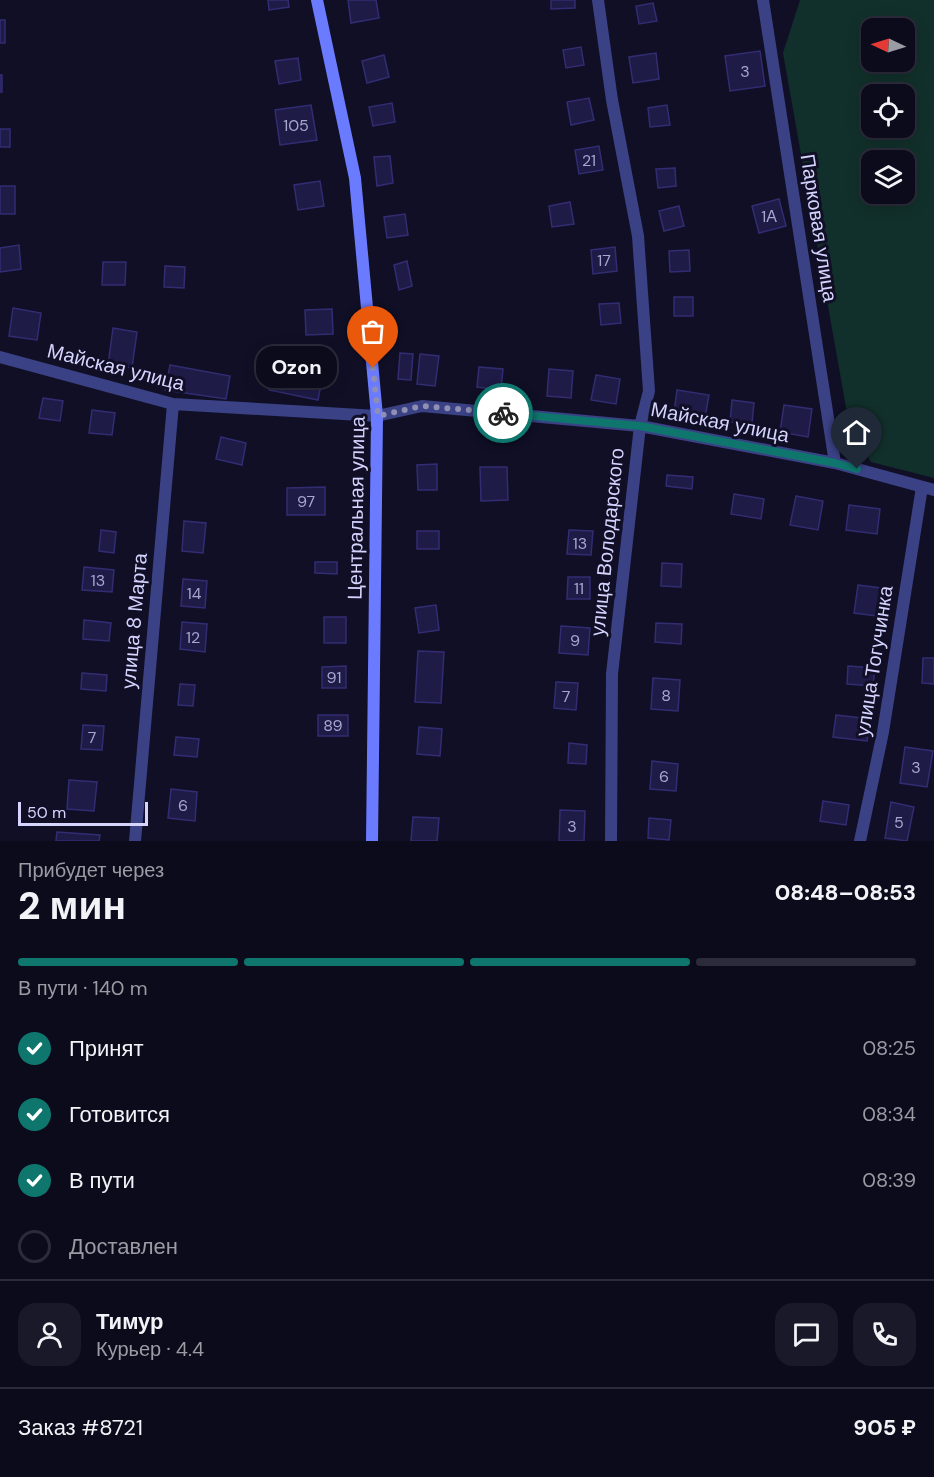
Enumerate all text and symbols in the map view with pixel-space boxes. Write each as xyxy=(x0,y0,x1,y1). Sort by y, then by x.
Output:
north arrow xyxy=(861,18,915,72)
map controls xyxy=(861,18,915,204)
house number: 3 xyxy=(740,61,750,82)
button: locate xyxy=(861,84,915,138)
house number: 105 xyxy=(283,115,309,136)
house number: 21 xyxy=(582,150,596,171)
button: layers xyxy=(861,150,915,204)
street label: Парковая улица xyxy=(794,152,844,305)
house number: 1А xyxy=(761,206,777,227)
house number: 17 xyxy=(597,250,611,271)
pin xyxy=(347,306,398,368)
icon: bag xyxy=(356,315,389,348)
street label: Майская улица xyxy=(45,337,188,397)
callout: Ozon xyxy=(256,347,337,389)
text: Ozon xyxy=(271,354,322,380)
courier xyxy=(473,383,533,443)
street label: Майская улица xyxy=(648,396,792,448)
icon: bike xyxy=(487,397,520,430)
pin xyxy=(831,407,882,469)
street label: Центральная улица xyxy=(341,415,371,600)
icon: home xyxy=(840,416,873,449)
street label: улица Володарского xyxy=(584,447,630,637)
house number: 97 xyxy=(297,491,315,512)
house number: 13 xyxy=(573,533,587,554)
street label: улица 8 Марта xyxy=(115,551,153,690)
house number: 13 xyxy=(91,570,105,591)
house number: 11 xyxy=(574,578,584,599)
house number: 14 xyxy=(187,583,202,604)
street label: улица Тогучинка xyxy=(849,583,899,738)
house number: 12 xyxy=(186,627,200,648)
house number: 9 xyxy=(570,630,580,651)
house number: 91 xyxy=(327,667,341,688)
house number: 8 xyxy=(661,685,671,706)
house number: 7 xyxy=(562,686,570,707)
house number: 89 xyxy=(323,715,343,736)
house number: 7 xyxy=(88,727,96,748)
house number: 3 xyxy=(911,757,921,778)
house number: 6 xyxy=(659,766,669,787)
house number: 6 xyxy=(178,795,188,816)
scale bar xyxy=(18,799,148,826)
text: 50 m xyxy=(27,802,66,823)
house number: 5 xyxy=(894,812,904,833)
house number: 3 xyxy=(567,816,577,837)
text: Прибудет через xyxy=(18,857,164,883)
text: 08:48–08:53 xyxy=(775,878,916,907)
text: 2 мин xyxy=(18,880,126,931)
text: В пути · 140 m xyxy=(18,975,148,1001)
icon: check xyxy=(18,1032,51,1065)
text: Принят xyxy=(69,1034,143,1063)
text: 08:25 xyxy=(862,1035,916,1061)
icon: check xyxy=(18,1098,51,1131)
text: Готовится xyxy=(69,1100,170,1129)
text: 08:34 xyxy=(862,1101,916,1127)
icon: check xyxy=(18,1164,51,1197)
text: В пути xyxy=(69,1166,135,1195)
text: 08:39 xyxy=(862,1167,916,1193)
text: Доставлен xyxy=(69,1232,178,1261)
button: person xyxy=(18,1303,81,1366)
button: chat xyxy=(775,1303,838,1366)
button: phone xyxy=(853,1303,916,1366)
text: Тимур xyxy=(96,1307,164,1336)
text: Курьер · 4.4 xyxy=(96,1336,204,1362)
text: Заказ #8721 xyxy=(18,1413,143,1442)
text: 905 ₽ xyxy=(853,1413,916,1442)

